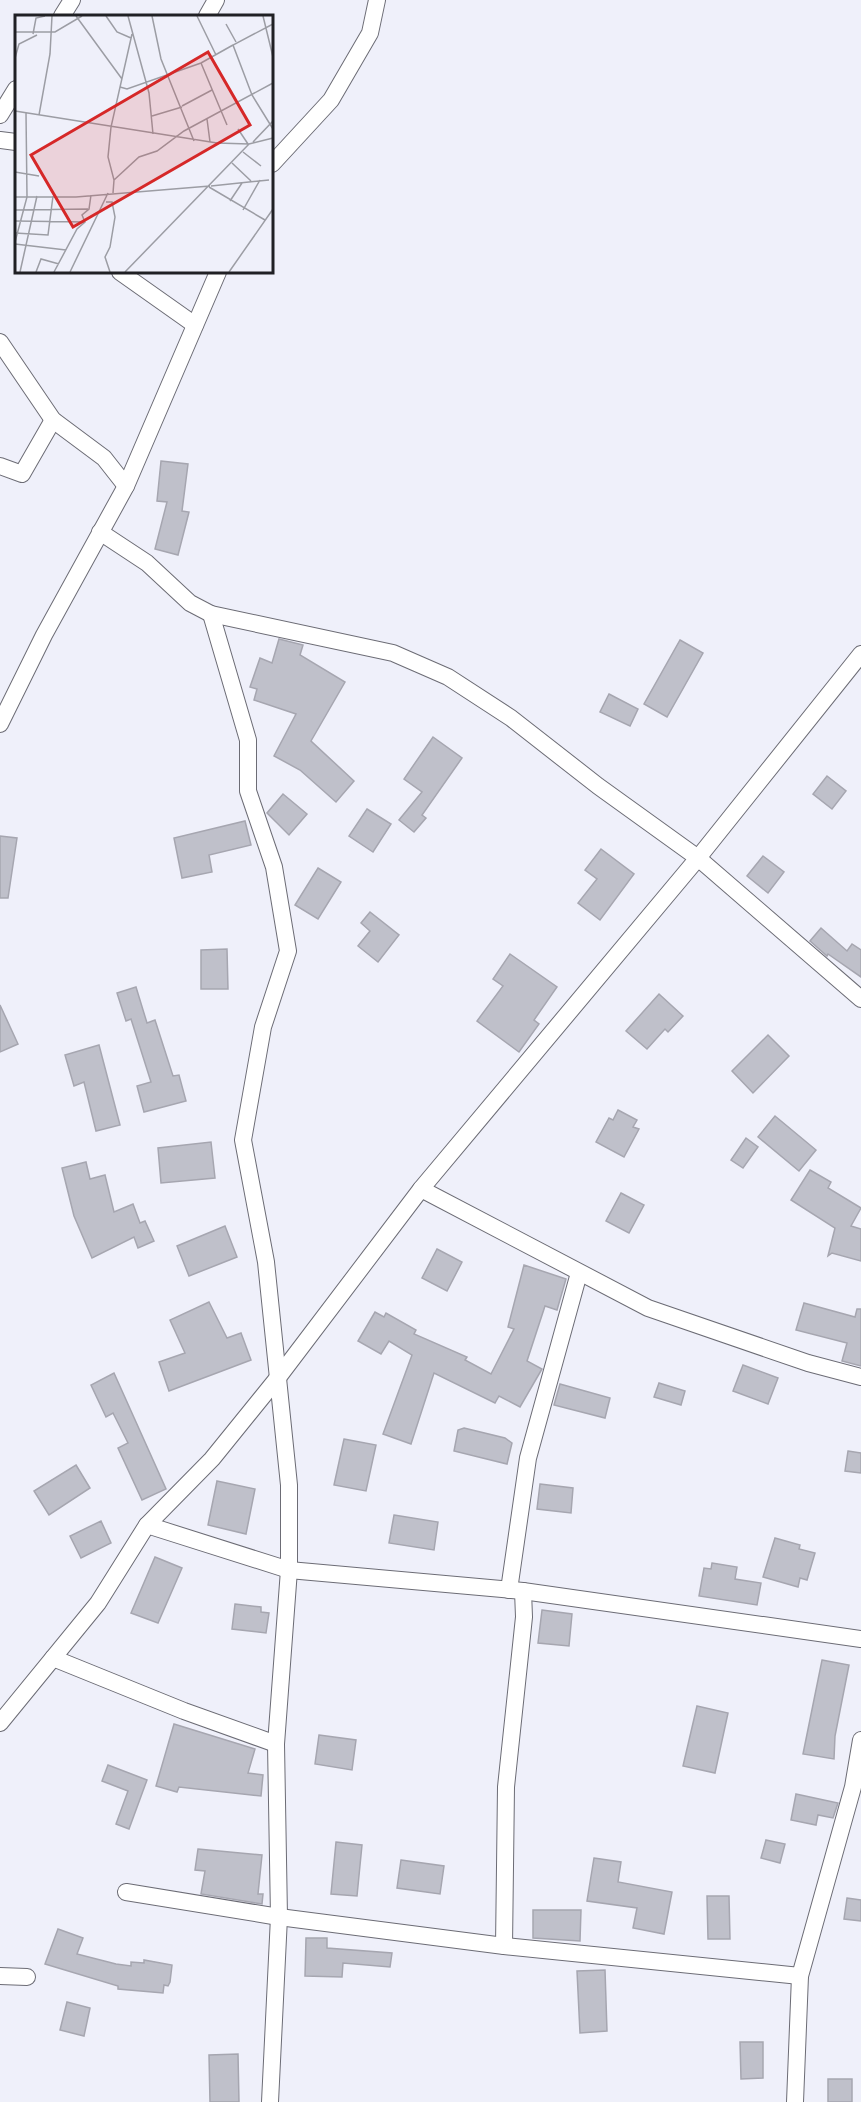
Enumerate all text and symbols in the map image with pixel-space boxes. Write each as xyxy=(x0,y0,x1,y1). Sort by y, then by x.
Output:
inset map xyxy=(15,15,273,273)

